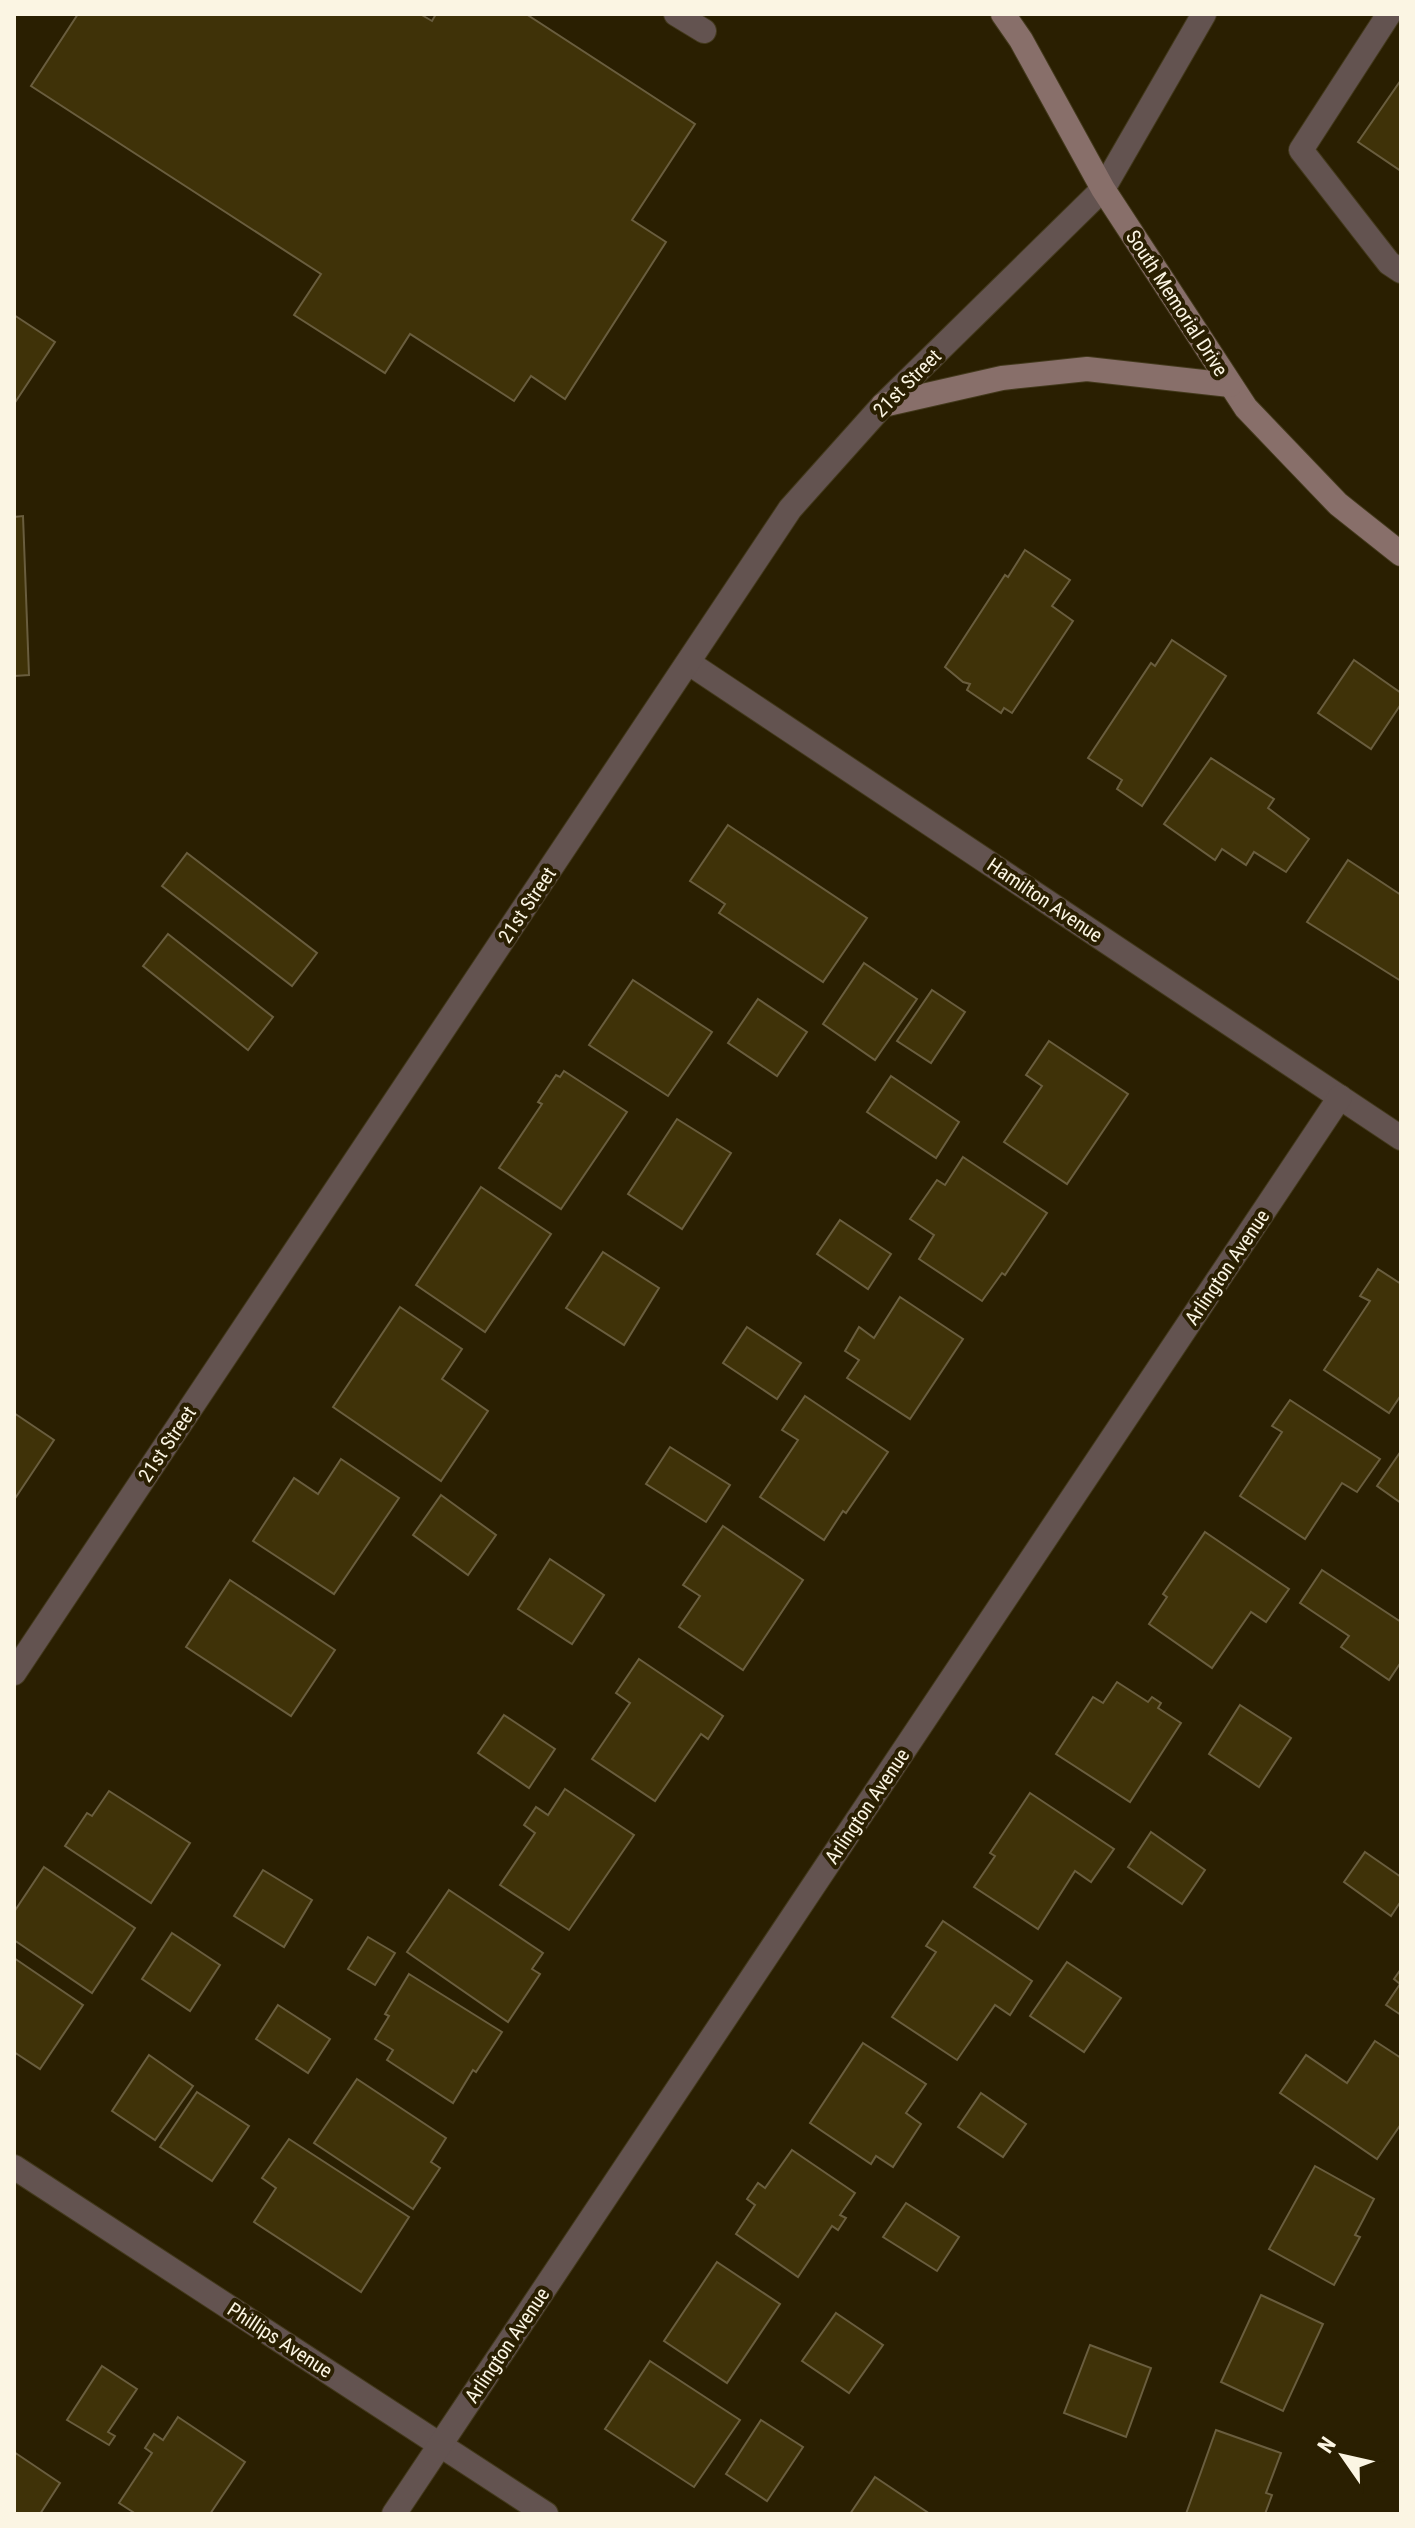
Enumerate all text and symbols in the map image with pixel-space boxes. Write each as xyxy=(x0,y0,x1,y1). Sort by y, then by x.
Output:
street label: South Memorial Drive xyxy=(1121,226,1233,380)
street label: 21st Street xyxy=(868,344,946,422)
street label: Hamilton Avenue xyxy=(983,853,1107,947)
street label: 21st Street xyxy=(493,862,561,947)
street label: Arlington Avenue xyxy=(1180,1205,1274,1329)
street label: 21st Street xyxy=(133,1401,201,1486)
street label: Arlington Avenue xyxy=(820,1744,914,1868)
street label: Arlington Avenue xyxy=(460,2283,554,2407)
street label: Phillips Avenue xyxy=(223,2297,337,2383)
north arrow xyxy=(1303,2416,1383,2496)
text: N xyxy=(1313,2433,1341,2458)

